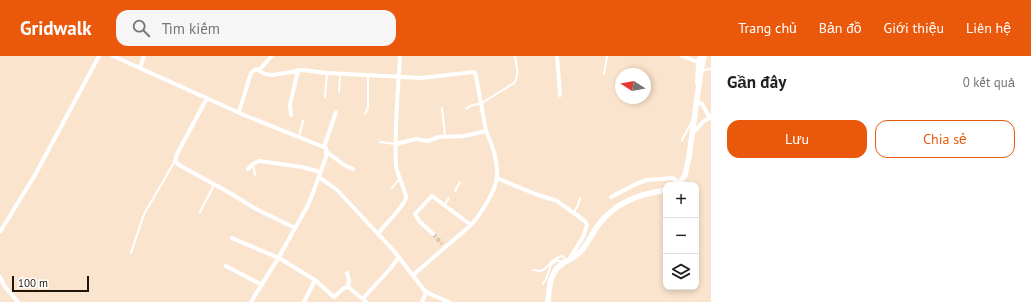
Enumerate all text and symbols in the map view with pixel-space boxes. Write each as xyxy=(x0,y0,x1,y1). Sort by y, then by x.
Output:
search box xyxy=(116,10,396,46)
text: Gridwalk xyxy=(20,16,92,40)
icon: search xyxy=(130,17,152,39)
text: Tìm kiếm xyxy=(162,19,220,38)
text: Trang chủ xyxy=(738,19,797,37)
text: Bản đồ xyxy=(819,19,862,37)
text: Giới thiệu xyxy=(884,19,944,37)
text: Liên hệ xyxy=(966,19,1011,37)
north arrow xyxy=(615,68,651,104)
text: Gần đây xyxy=(727,71,786,93)
text: 0 kết quả xyxy=(963,74,1015,91)
button: Lưu xyxy=(727,120,867,158)
button: Chia sẻ xyxy=(875,120,1015,158)
map controls xyxy=(663,182,699,290)
button: + xyxy=(663,182,699,218)
button: − xyxy=(663,218,699,254)
button: layers xyxy=(663,254,699,290)
scale bar xyxy=(12,274,89,293)
text: 100 m xyxy=(18,276,48,290)

